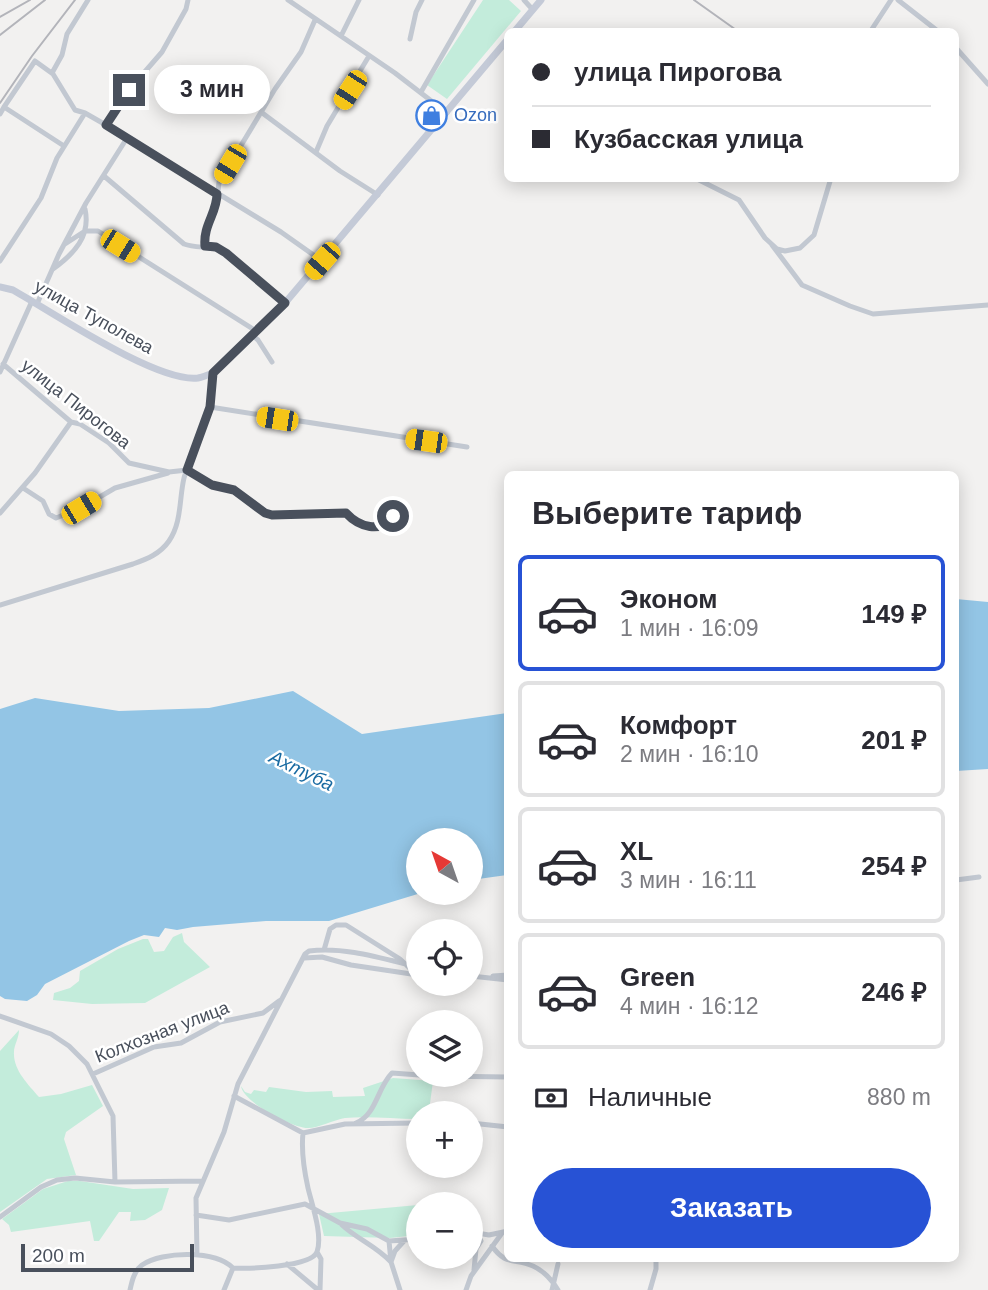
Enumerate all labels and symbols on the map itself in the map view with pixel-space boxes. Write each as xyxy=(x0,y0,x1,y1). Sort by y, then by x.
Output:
callout: 3 мин xyxy=(154,66,269,114)
car xyxy=(330,67,371,113)
route end xyxy=(113,74,145,106)
shop icon: Ozon xyxy=(414,98,448,132)
place label: Ozon xyxy=(454,105,497,125)
car xyxy=(211,141,250,187)
car xyxy=(97,226,144,266)
car xyxy=(301,238,344,284)
street label: улица Туполева xyxy=(31,276,158,358)
street label: улица Пирогова xyxy=(17,355,135,453)
car xyxy=(255,405,300,433)
car xyxy=(404,428,449,454)
car xyxy=(58,488,105,528)
route start xyxy=(377,500,409,532)
water label: Ахтуба xyxy=(265,746,337,795)
north arrow xyxy=(406,828,483,905)
street label: Колхозная улица xyxy=(92,997,233,1067)
scale bar xyxy=(21,1241,194,1273)

